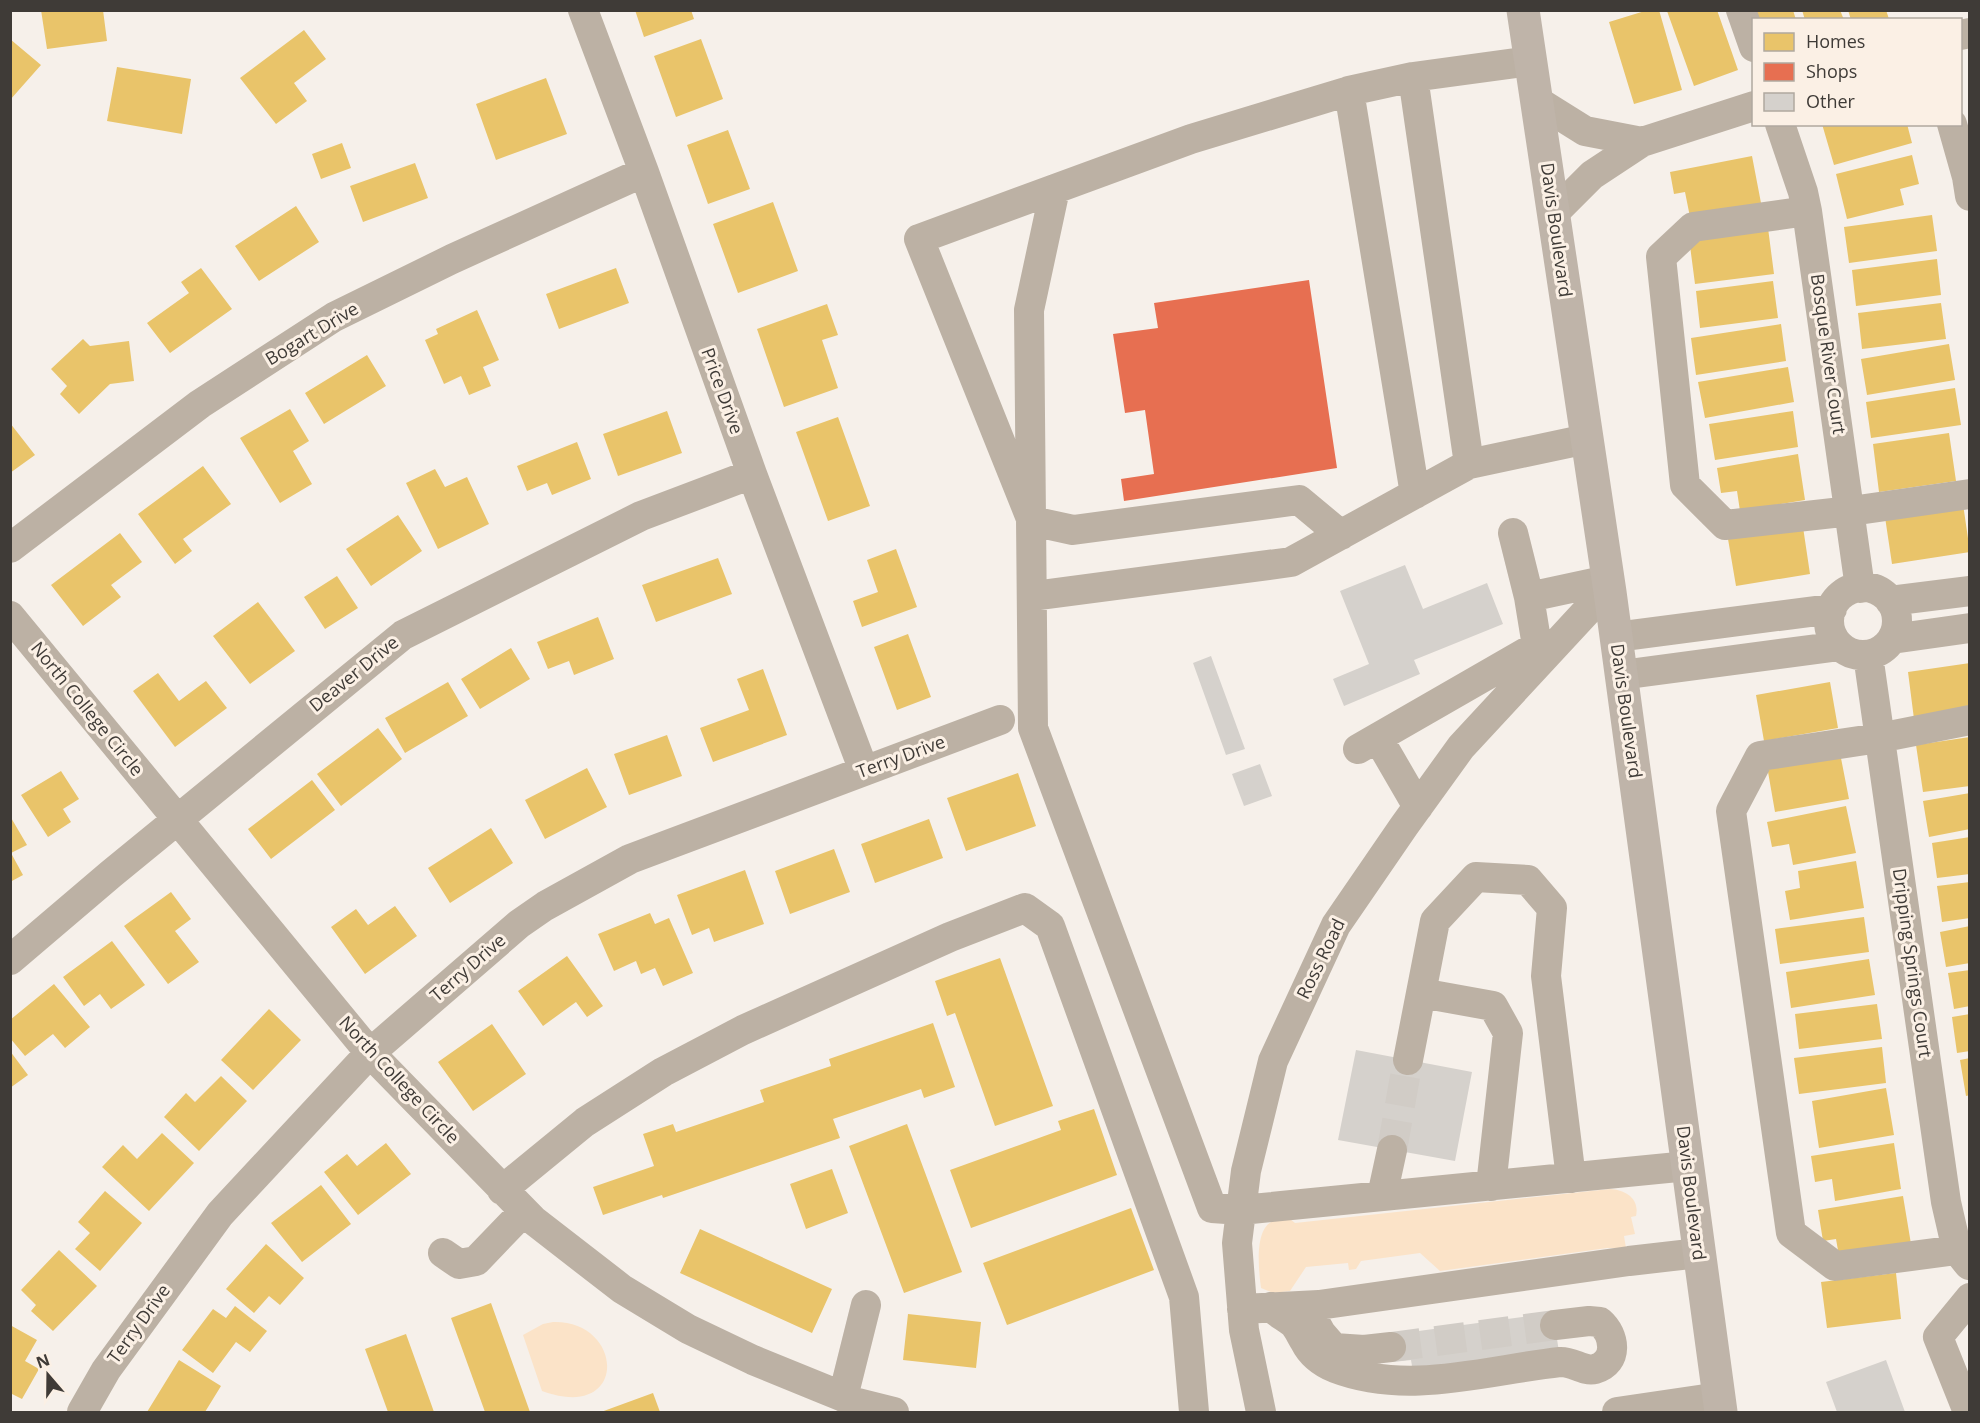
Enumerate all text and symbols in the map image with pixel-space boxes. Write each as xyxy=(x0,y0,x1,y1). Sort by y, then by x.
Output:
legend xyxy=(1752,18,1962,126)
text: Homes xyxy=(1806,29,1865,53)
text: Shops xyxy=(1806,59,1857,83)
text: Other xyxy=(1806,89,1856,113)
street label: Davis Boulevard xyxy=(1536,161,1578,299)
street label: Bosque River Court xyxy=(1806,272,1852,436)
street label: Bogart Drive xyxy=(260,296,363,370)
street label: Price Drive xyxy=(696,344,750,437)
street label: Deaver Drive xyxy=(304,630,403,717)
street label: North College Circle xyxy=(26,636,149,781)
street label: Davis Boulevard xyxy=(1606,642,1648,780)
street label: Terry Drive xyxy=(853,729,948,783)
street label: Dripping Springs Court xyxy=(1888,867,1938,1059)
street label: Ross Road xyxy=(1290,914,1350,1003)
street label: Terry Drive xyxy=(425,928,510,1007)
street label: North College Circle xyxy=(334,1010,465,1148)
street label: Davis Boulevard xyxy=(1672,1124,1712,1262)
street label: Terry Drive xyxy=(101,1279,175,1368)
north arrow xyxy=(18,1345,78,1405)
text: N xyxy=(33,1348,53,1373)

